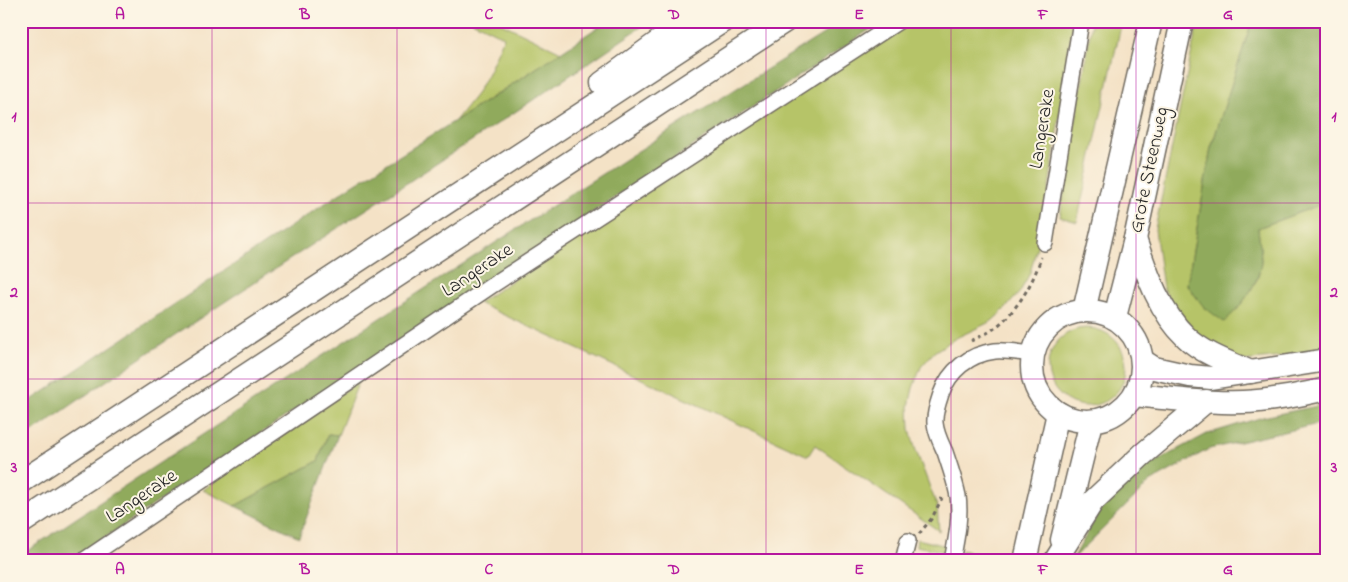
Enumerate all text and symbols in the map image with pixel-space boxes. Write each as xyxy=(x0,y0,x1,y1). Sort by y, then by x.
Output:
text: A xyxy=(115,3,125,27)
text: B xyxy=(299,3,311,27)
text: C xyxy=(485,3,494,27)
text: D xyxy=(667,3,680,27)
text: E xyxy=(854,3,864,27)
text: F xyxy=(1037,3,1049,27)
text: G xyxy=(1223,3,1233,27)
street label: Langerake xyxy=(1022,87,1065,171)
street label: Grote Steenweg xyxy=(1122,104,1178,236)
text: 1 xyxy=(11,105,17,129)
text: 1 xyxy=(1331,105,1337,129)
street label: Langerake xyxy=(436,236,520,306)
text: 2 xyxy=(9,281,18,305)
text: 2 xyxy=(1329,281,1338,305)
text: 3 xyxy=(10,456,18,480)
text: 3 xyxy=(1330,456,1338,480)
street label: Langerake xyxy=(100,462,184,532)
text: A xyxy=(115,558,125,582)
text: B xyxy=(299,558,311,582)
text: C xyxy=(485,558,494,582)
text: D xyxy=(667,558,680,582)
text: E xyxy=(854,558,864,582)
text: F xyxy=(1037,558,1049,582)
text: G xyxy=(1223,558,1233,582)

